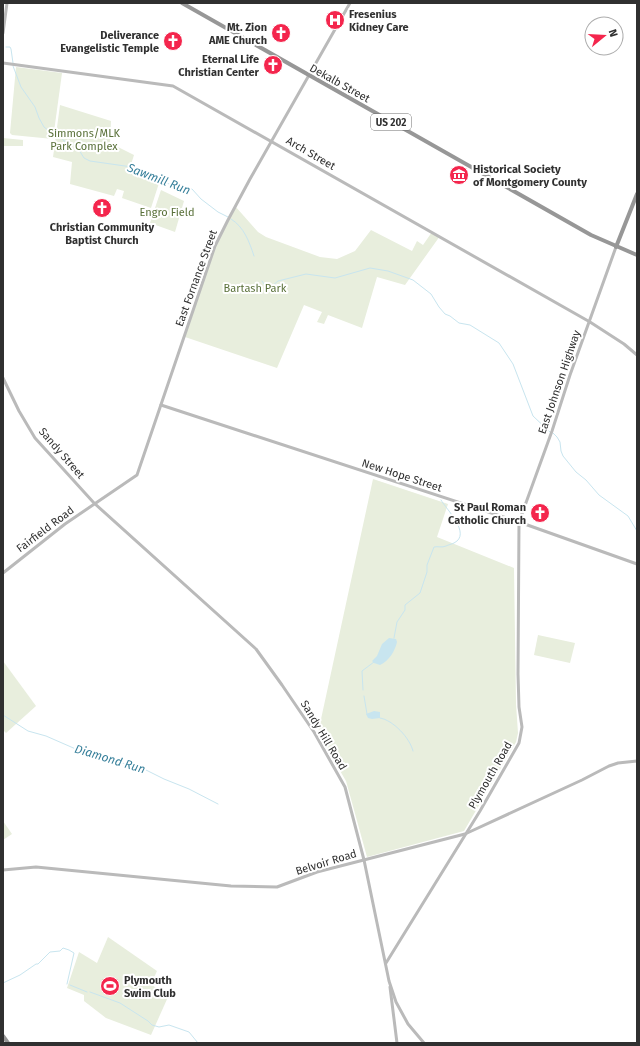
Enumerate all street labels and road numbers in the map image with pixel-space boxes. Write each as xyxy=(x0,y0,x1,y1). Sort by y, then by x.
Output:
street label: Dekalb Street xyxy=(307,62,372,105)
road number: US 202 xyxy=(371,114,411,130)
street label: Arch Street xyxy=(284,134,338,173)
street label: East Fornance Street xyxy=(173,228,220,328)
street label: East Johnson Highway xyxy=(536,328,584,436)
street label: Sandy Street xyxy=(36,425,87,481)
street label: New Hope Street xyxy=(360,456,444,495)
street label: Fairfield Road xyxy=(14,504,77,555)
street label: Sandy Hill Road xyxy=(298,698,349,772)
street label: Plymouth Road xyxy=(466,739,515,811)
street label: Belvoir Road xyxy=(294,847,358,878)

